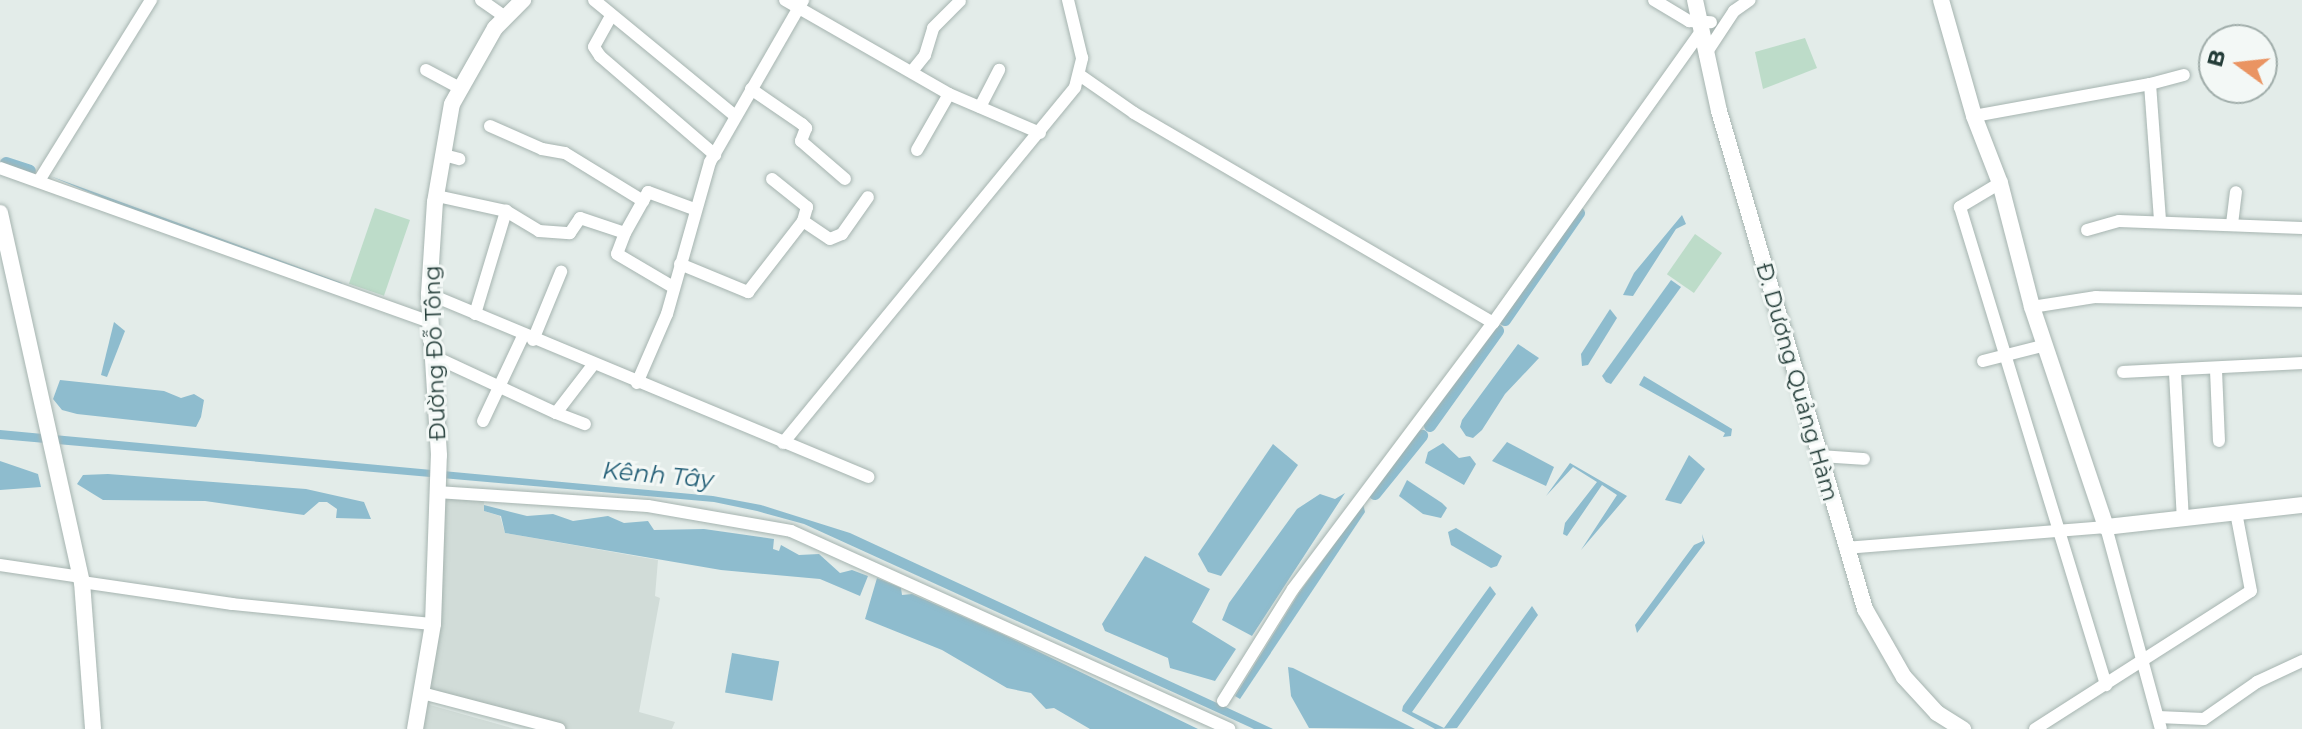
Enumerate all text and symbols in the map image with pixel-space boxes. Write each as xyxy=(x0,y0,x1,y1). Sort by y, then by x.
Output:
north arrow xyxy=(2198,24,2278,104)
text: B xyxy=(2201,47,2231,70)
street label: Đ. Dương Quảng Hàm xyxy=(1750,260,1844,504)
street label: Đường Đỗ Tông xyxy=(419,265,451,441)
water label: Kênh Tây xyxy=(601,456,715,494)

